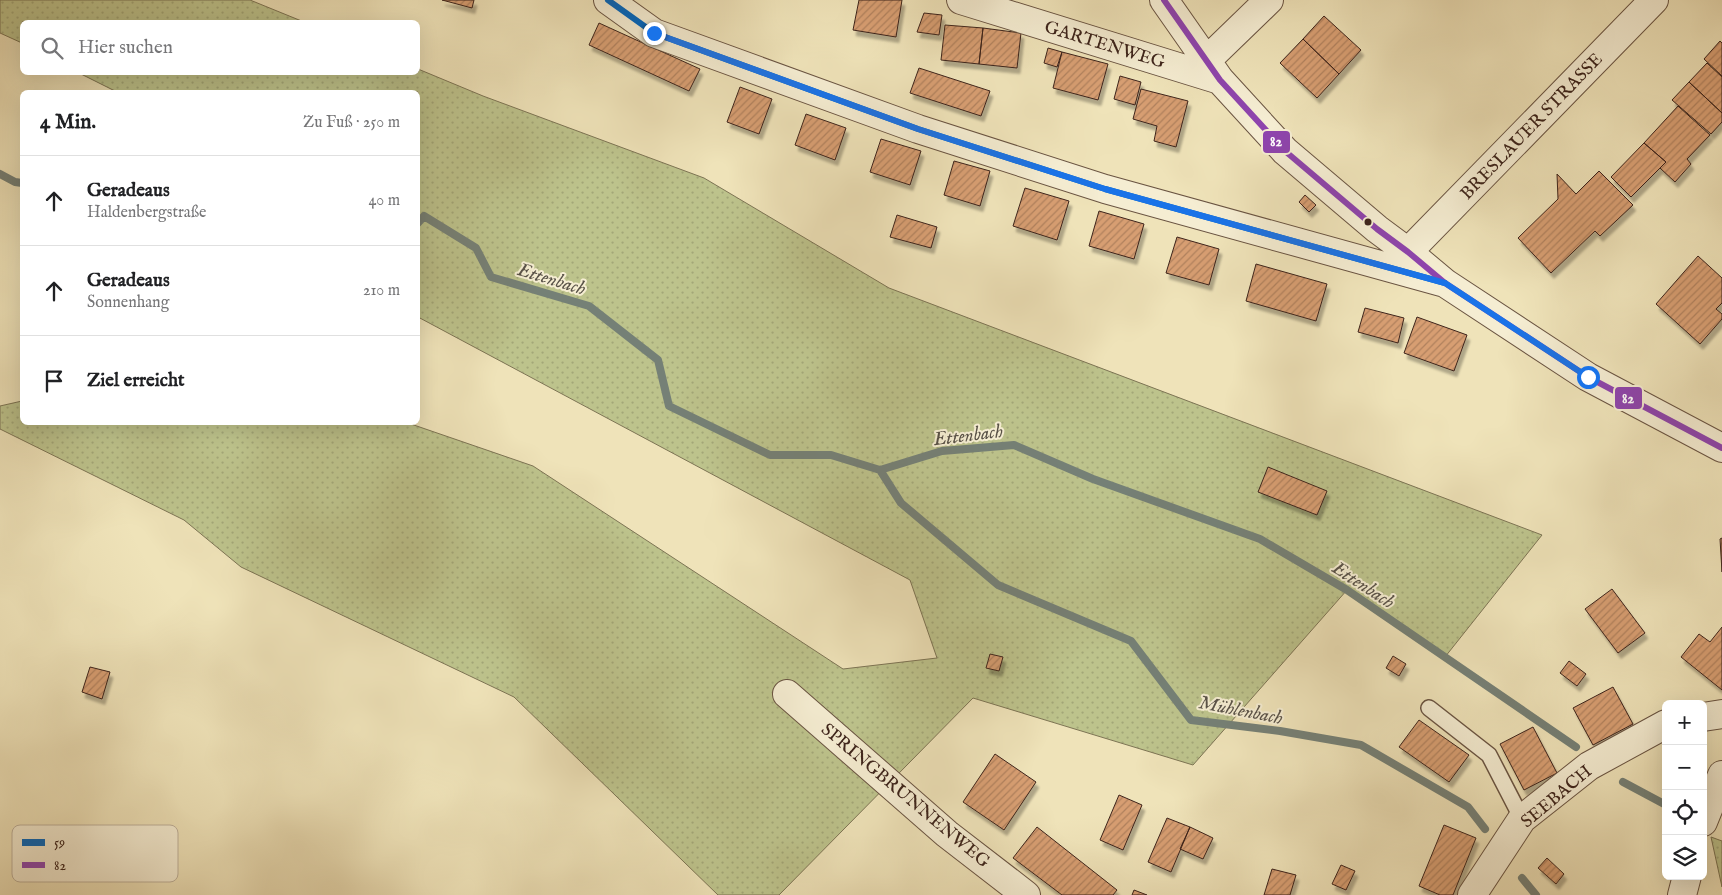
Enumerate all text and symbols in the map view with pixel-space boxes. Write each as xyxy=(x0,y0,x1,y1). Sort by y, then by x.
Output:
street label: GARTENWEG xyxy=(1042,16,1168,75)
search box xyxy=(20,20,420,75)
route end xyxy=(643,22,666,45)
icon: search xyxy=(38,34,66,62)
text: Hier suchen xyxy=(78,36,173,60)
street label: BRESLAUER STRASSE xyxy=(1456,49,1608,205)
text: 4 Min. xyxy=(40,109,96,136)
text: Zu Fuß · 250 m xyxy=(303,113,400,133)
line badge: 82 xyxy=(1262,130,1291,154)
text: 82 xyxy=(1270,133,1282,151)
text: Geradeaus xyxy=(87,179,170,203)
icon: ahead xyxy=(40,187,68,215)
text: 40 m xyxy=(368,191,400,211)
text: Haldenbergstraße xyxy=(87,203,206,223)
unlabelled marker xyxy=(1363,217,1373,227)
water label: Ettenbach xyxy=(514,258,588,302)
text: Geradeaus xyxy=(87,269,170,293)
icon: ahead xyxy=(40,277,68,305)
text: 210 m xyxy=(363,281,400,301)
text: Sonnenhang xyxy=(87,293,169,313)
route start xyxy=(1577,366,1600,389)
icon: arrive xyxy=(40,367,68,395)
text: Ziel erreicht xyxy=(87,369,185,393)
line badge: 82 xyxy=(1614,386,1643,410)
text: 82 xyxy=(1622,390,1634,408)
water label: Ettenbach xyxy=(931,420,1004,452)
water label: Ettenbach xyxy=(1326,556,1399,615)
water label: Mühlenbach xyxy=(1197,691,1285,731)
map controls xyxy=(1662,700,1707,880)
button: + xyxy=(1662,700,1707,745)
street label: SPRINGBRUNNENWEG xyxy=(816,719,995,874)
button: − xyxy=(1662,745,1707,790)
street label: SEEBACH xyxy=(1517,761,1597,834)
button: locate xyxy=(1662,790,1707,835)
legend xyxy=(12,825,178,882)
text: 59 xyxy=(54,834,65,852)
button: layers xyxy=(1662,835,1707,880)
text: 82 xyxy=(54,857,66,875)

